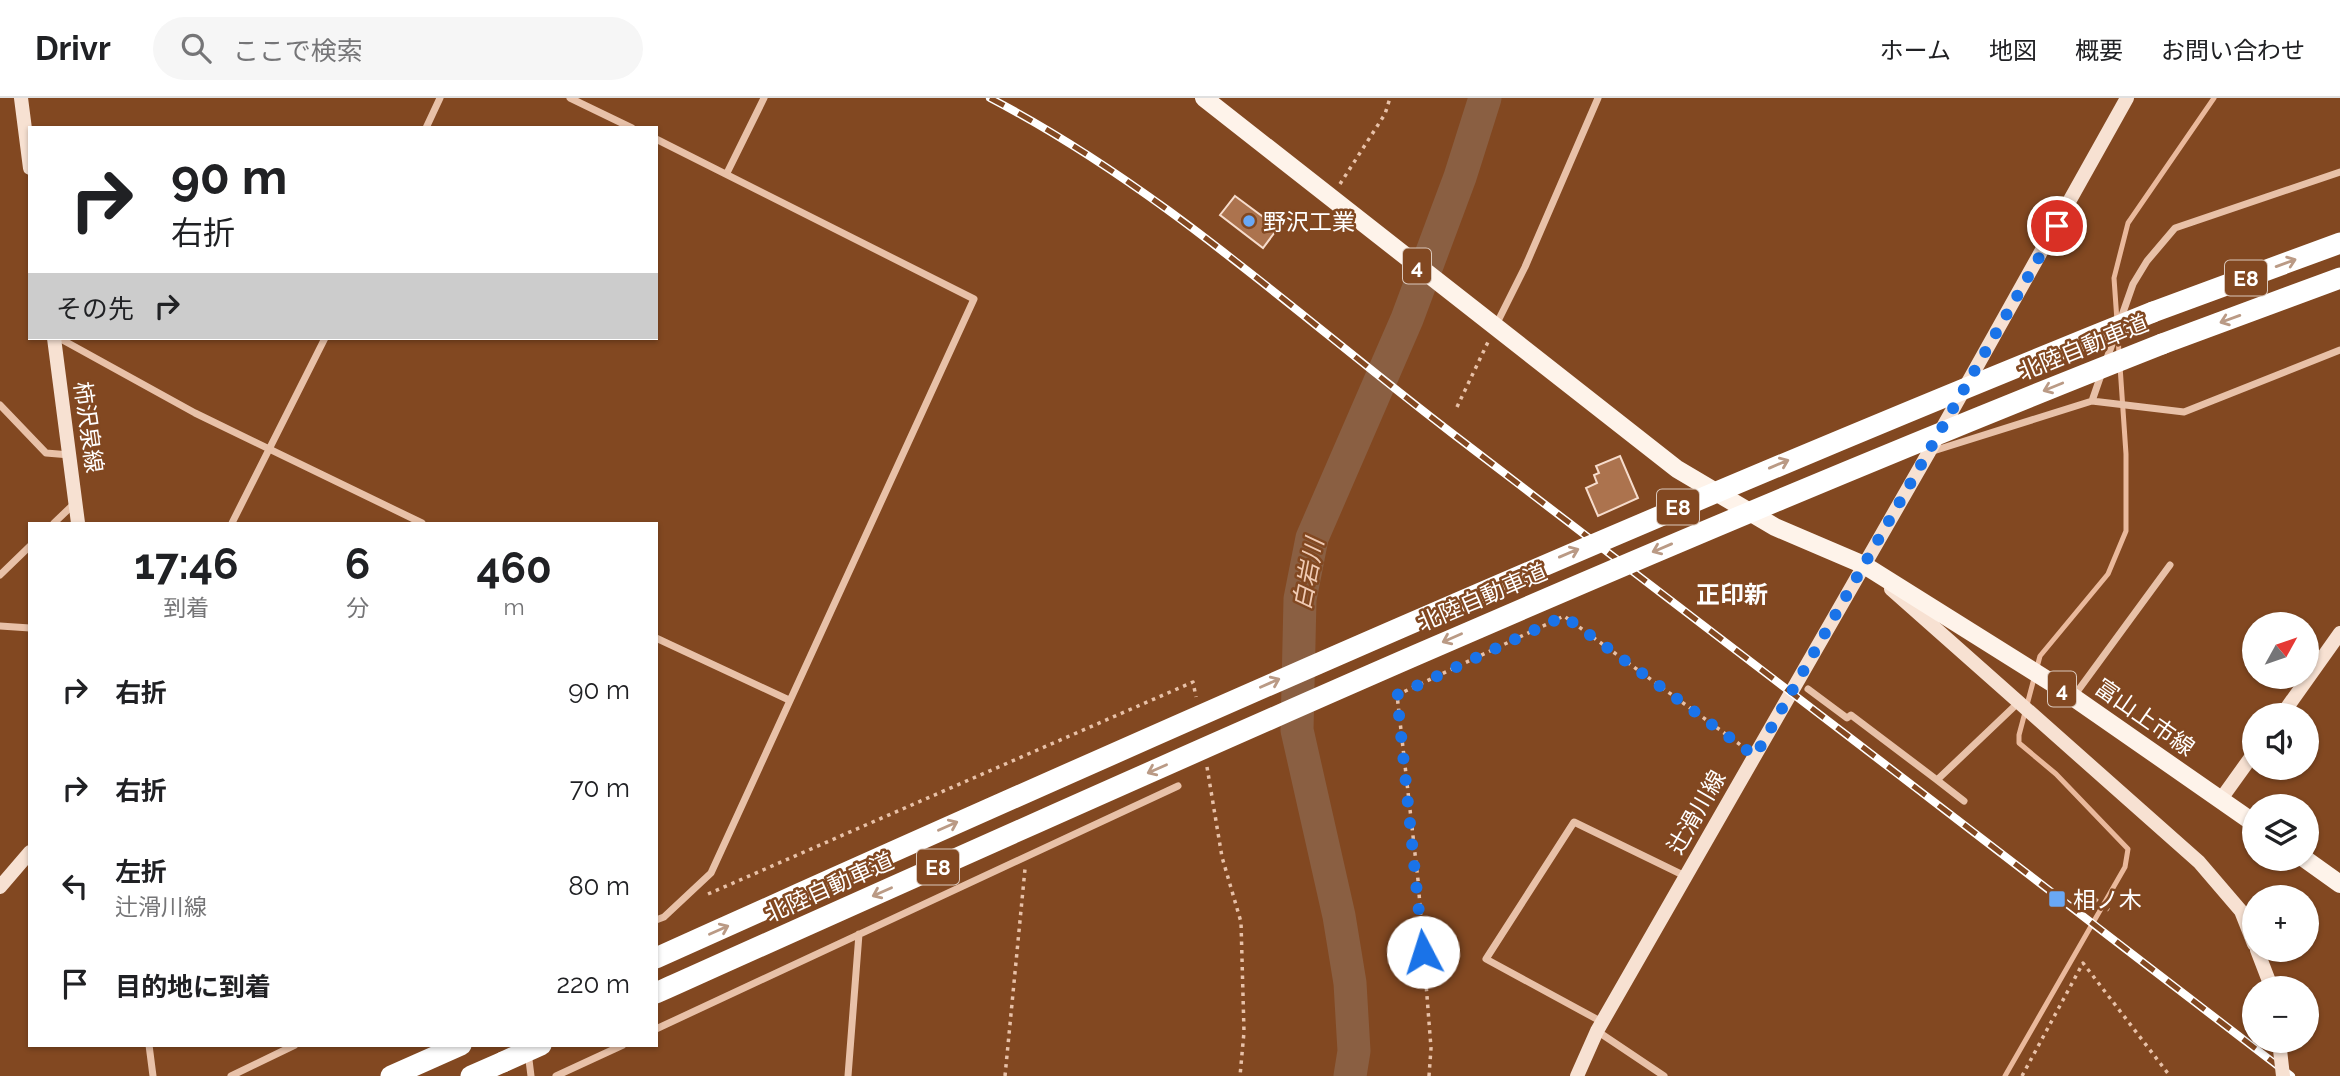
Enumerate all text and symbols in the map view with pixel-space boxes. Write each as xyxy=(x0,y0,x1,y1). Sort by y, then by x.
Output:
search box xyxy=(153,17,643,80)
text: Drivr xyxy=(35,29,111,68)
icon: search xyxy=(177,29,215,67)
text: ここで検索 xyxy=(233,36,363,66)
text: ホーム xyxy=(1880,36,1951,65)
text: 地図 xyxy=(1989,36,2037,65)
text: 概要 xyxy=(2075,36,2123,65)
text: お問い合わせ xyxy=(2161,36,2305,65)
text: 90 m xyxy=(171,148,287,205)
icon: right xyxy=(56,154,147,245)
pin xyxy=(2027,196,2087,256)
icon: arrive xyxy=(2038,207,2076,245)
place label: 野沢工業 xyxy=(1263,208,1355,235)
marker: 野沢工業 xyxy=(1241,213,1257,229)
text: 右折 xyxy=(171,214,235,251)
road number: 4 xyxy=(1403,248,1431,284)
one-way arrow xyxy=(2274,256,2296,269)
road number: E8 xyxy=(2225,260,2267,296)
icon: right xyxy=(148,287,186,325)
text: その先 xyxy=(56,294,134,324)
street label: 北陸自動車道 xyxy=(2014,309,2152,385)
one-way arrow xyxy=(2220,313,2241,326)
street label: 柿沢泉線 xyxy=(69,380,109,474)
one-way arrow xyxy=(2043,381,2064,394)
one-way arrow xyxy=(1767,457,1789,470)
road number: E8 xyxy=(1657,490,1699,524)
water label: 白岩川 xyxy=(1287,533,1330,612)
text: 17:46 xyxy=(134,540,238,589)
text: 6 xyxy=(345,540,370,589)
one-way arrow xyxy=(1651,543,1673,556)
text: 460 xyxy=(476,544,552,593)
one-way arrow xyxy=(1558,546,1579,559)
street label: 北陸自動車道 xyxy=(1413,558,1551,636)
district label: 正印新 xyxy=(1696,580,1768,609)
text: m xyxy=(504,593,525,620)
text: 到着 xyxy=(163,594,209,621)
text: 分 xyxy=(346,594,369,621)
north arrow xyxy=(2242,612,2319,690)
map controls xyxy=(2242,612,2319,1053)
one-way arrow xyxy=(1442,632,1464,645)
icon: right xyxy=(56,671,94,709)
road number: 4 xyxy=(2048,672,2076,706)
street label: 富山上市線 xyxy=(2090,673,2200,761)
text: 90 m xyxy=(568,675,630,705)
one-way arrow xyxy=(1259,675,1281,688)
text: 右折 xyxy=(115,678,167,708)
button: sound xyxy=(2242,703,2319,780)
one-way arrow xyxy=(1147,763,1168,776)
street label: 辻滑川線 xyxy=(1661,765,1731,859)
icon: right xyxy=(56,769,94,807)
text: 70 m xyxy=(570,773,630,803)
text: 右折 xyxy=(115,776,167,806)
button: layers xyxy=(2242,794,2319,871)
one-way arrow xyxy=(937,819,959,832)
street label: 北陸自動車道 xyxy=(760,847,898,927)
road number: E8 xyxy=(917,850,959,884)
text: 左折 xyxy=(115,857,167,887)
icon: left xyxy=(56,867,94,905)
text: 80 m xyxy=(568,871,630,901)
button: + xyxy=(2242,885,2319,962)
one-way arrow xyxy=(872,886,893,899)
place label: 相ノ木 xyxy=(2073,886,2142,913)
marker: 相ノ木 xyxy=(2047,889,2067,909)
text: 辻滑川線 xyxy=(115,893,207,920)
position arrow xyxy=(1386,915,1460,989)
one-way arrow xyxy=(707,923,729,936)
icon: arrive xyxy=(56,965,94,1003)
text: 220 m xyxy=(556,969,630,999)
text: 目的地に到着 xyxy=(115,972,271,1002)
button: − xyxy=(2242,976,2319,1053)

